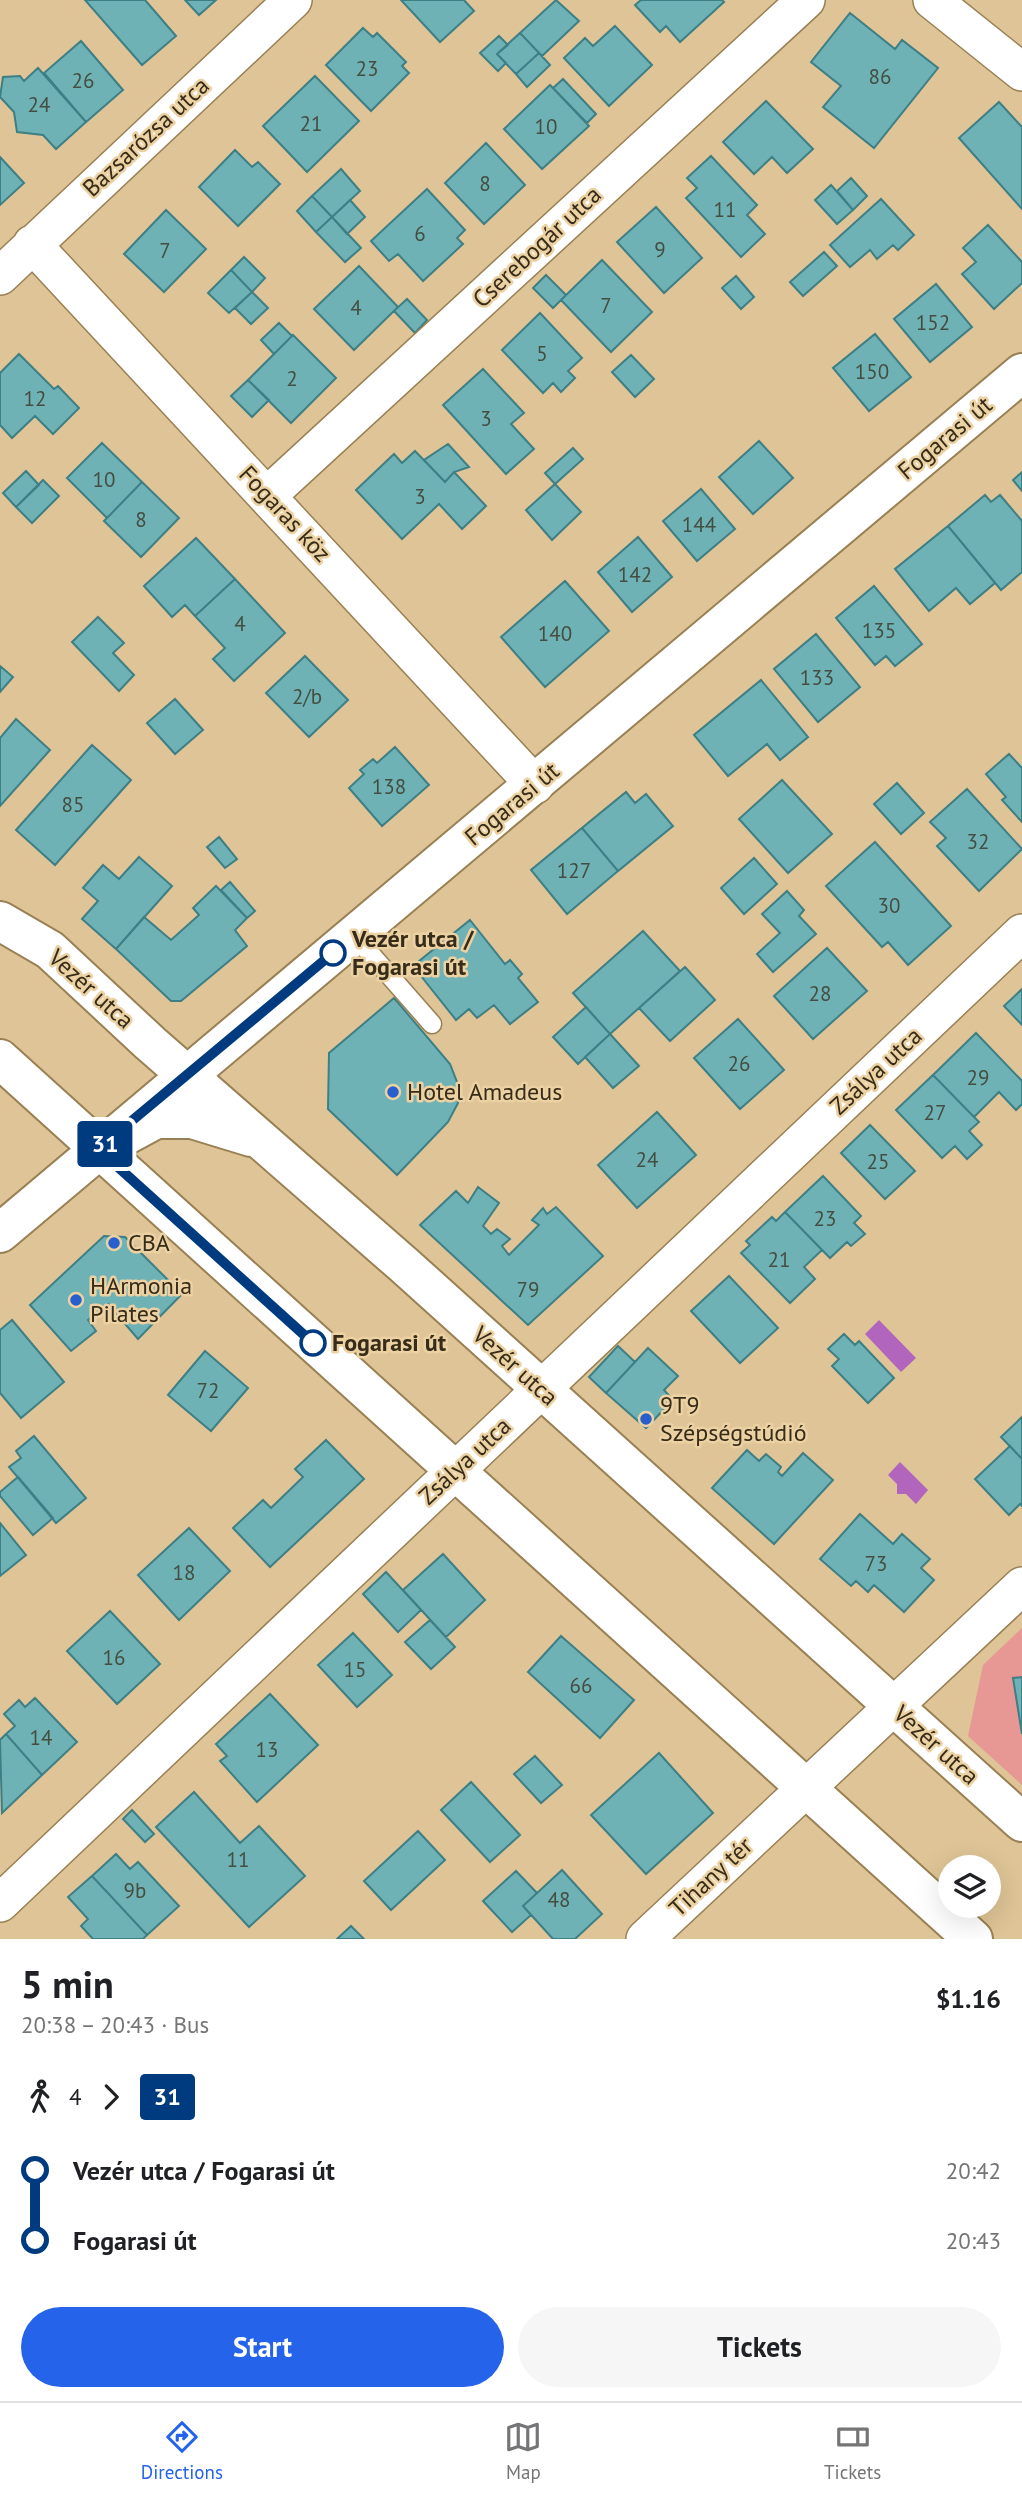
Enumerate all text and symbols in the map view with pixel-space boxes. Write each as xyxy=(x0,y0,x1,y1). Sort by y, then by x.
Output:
house number: 23 xyxy=(356,55,378,82)
house number: 86 xyxy=(869,63,891,90)
house number: 26 xyxy=(72,67,94,94)
street label: Bazsarózsa utca xyxy=(76,70,215,203)
house number: 24 xyxy=(28,91,50,118)
house number: 21 xyxy=(300,110,322,137)
house number: 10 xyxy=(535,113,557,140)
house number: 8 xyxy=(479,170,491,197)
street label: Cserebogár utca xyxy=(466,179,607,314)
house number: 11 xyxy=(714,196,736,223)
house number: 6 xyxy=(414,220,426,247)
house number: 9 xyxy=(654,236,666,263)
house number: 7 xyxy=(159,237,171,264)
house number: 7 xyxy=(600,292,612,319)
house number: 4 xyxy=(350,294,362,321)
house number: 152 xyxy=(916,309,950,336)
house number: 5 xyxy=(536,340,548,367)
house number: 150 xyxy=(855,358,889,385)
house number: 2 xyxy=(286,365,298,392)
house number: 12 xyxy=(24,385,46,412)
street label: Fogarasi út xyxy=(891,389,998,486)
house number: 3 xyxy=(480,405,492,432)
street label: Fogaras köz xyxy=(233,459,338,568)
house number: 10 xyxy=(93,466,115,493)
house number: 3 xyxy=(414,483,426,510)
house number: 8 xyxy=(135,506,147,533)
house number: 144 xyxy=(682,511,716,538)
house number: 142 xyxy=(618,561,652,588)
house number: 4 xyxy=(234,610,246,637)
house number: 135 xyxy=(862,617,896,644)
house number: 140 xyxy=(538,620,572,647)
house number: 133 xyxy=(800,664,834,691)
house number: 2/b xyxy=(292,683,322,710)
street label: Fogarasi út xyxy=(458,755,565,852)
house number: 138 xyxy=(372,773,406,800)
house number: 85 xyxy=(62,791,84,818)
house number: 32 xyxy=(967,828,989,855)
house number: 127 xyxy=(557,857,591,884)
house number: 30 xyxy=(878,892,900,919)
place label: Vezér utca / Fogarasi út xyxy=(351,923,475,982)
marker: Vezér utca / Fogarasi út xyxy=(320,940,346,966)
street label: Vezér utca xyxy=(41,941,141,1035)
house number: 28 xyxy=(809,980,831,1007)
street label: Zsálya utca xyxy=(823,1020,928,1121)
house number: 26 xyxy=(728,1050,750,1077)
house number: 29 xyxy=(967,1064,989,1091)
place label: Hotel Amadeus xyxy=(407,1076,562,1107)
marker: Hotel Amadeus xyxy=(385,1084,401,1100)
house number: 27 xyxy=(924,1099,946,1126)
line badge: 31 xyxy=(74,1121,136,1167)
text: 31 xyxy=(91,1128,119,1159)
house number: 24 xyxy=(636,1146,658,1173)
house number: 25 xyxy=(867,1148,889,1175)
house number: 23 xyxy=(814,1205,836,1232)
place label: CBA xyxy=(128,1227,170,1258)
marker: CBA xyxy=(106,1235,122,1251)
house number: 21 xyxy=(768,1246,790,1273)
place label: HArmonia Pilates xyxy=(90,1270,192,1329)
house number: 79 xyxy=(517,1276,539,1303)
marker: HArmonia Pilates xyxy=(68,1292,84,1308)
street label: Vezér utca xyxy=(465,1318,565,1412)
place label: Fogarasi út xyxy=(332,1327,447,1358)
marker: Fogarasi út xyxy=(300,1330,326,1356)
house number: 72 xyxy=(197,1377,219,1404)
place label: 9T9 Szépségstúdió xyxy=(660,1389,807,1448)
street label: Zsálya utca xyxy=(412,1410,517,1511)
marker: 9T9 Szépségstúdió xyxy=(638,1411,654,1427)
house number: 73 xyxy=(865,1550,887,1577)
house number: 18 xyxy=(173,1559,195,1586)
house number: 16 xyxy=(103,1644,125,1671)
house number: 15 xyxy=(344,1656,366,1683)
house number: 66 xyxy=(570,1672,592,1699)
street label: Vezér utca xyxy=(886,1697,986,1791)
house number: 14 xyxy=(30,1724,52,1751)
house number: 13 xyxy=(256,1736,278,1763)
street label: Tihany tér xyxy=(662,1830,759,1923)
house number: 11 xyxy=(227,1846,249,1873)
map controls xyxy=(938,1855,1001,1918)
button: layers xyxy=(938,1855,1001,1918)
house number: 9b xyxy=(124,1877,146,1904)
house number: 48 xyxy=(548,1886,570,1913)
text: 5 min xyxy=(21,1959,114,2008)
text: $1.16 xyxy=(936,1982,1001,2015)
text: 20:38 – 20:43 · Bus xyxy=(21,2010,209,2039)
icon: walk xyxy=(21,2078,59,2116)
icon: forward xyxy=(92,2078,130,2116)
text: 31 xyxy=(154,2081,181,2112)
text: 4 xyxy=(69,2082,82,2111)
text: Vezér utca / Fogarasi út xyxy=(73,2154,335,2187)
text: 20:42 xyxy=(946,2156,1001,2185)
text: Fogarasi út xyxy=(73,2224,197,2257)
text: 20:43 xyxy=(946,2226,1001,2255)
button: Start xyxy=(21,2307,504,2387)
button: Tickets xyxy=(518,2307,1001,2387)
tab: Directions xyxy=(141,2418,223,2484)
tab: Map xyxy=(504,2418,542,2484)
tab: Tickets xyxy=(824,2418,881,2484)

